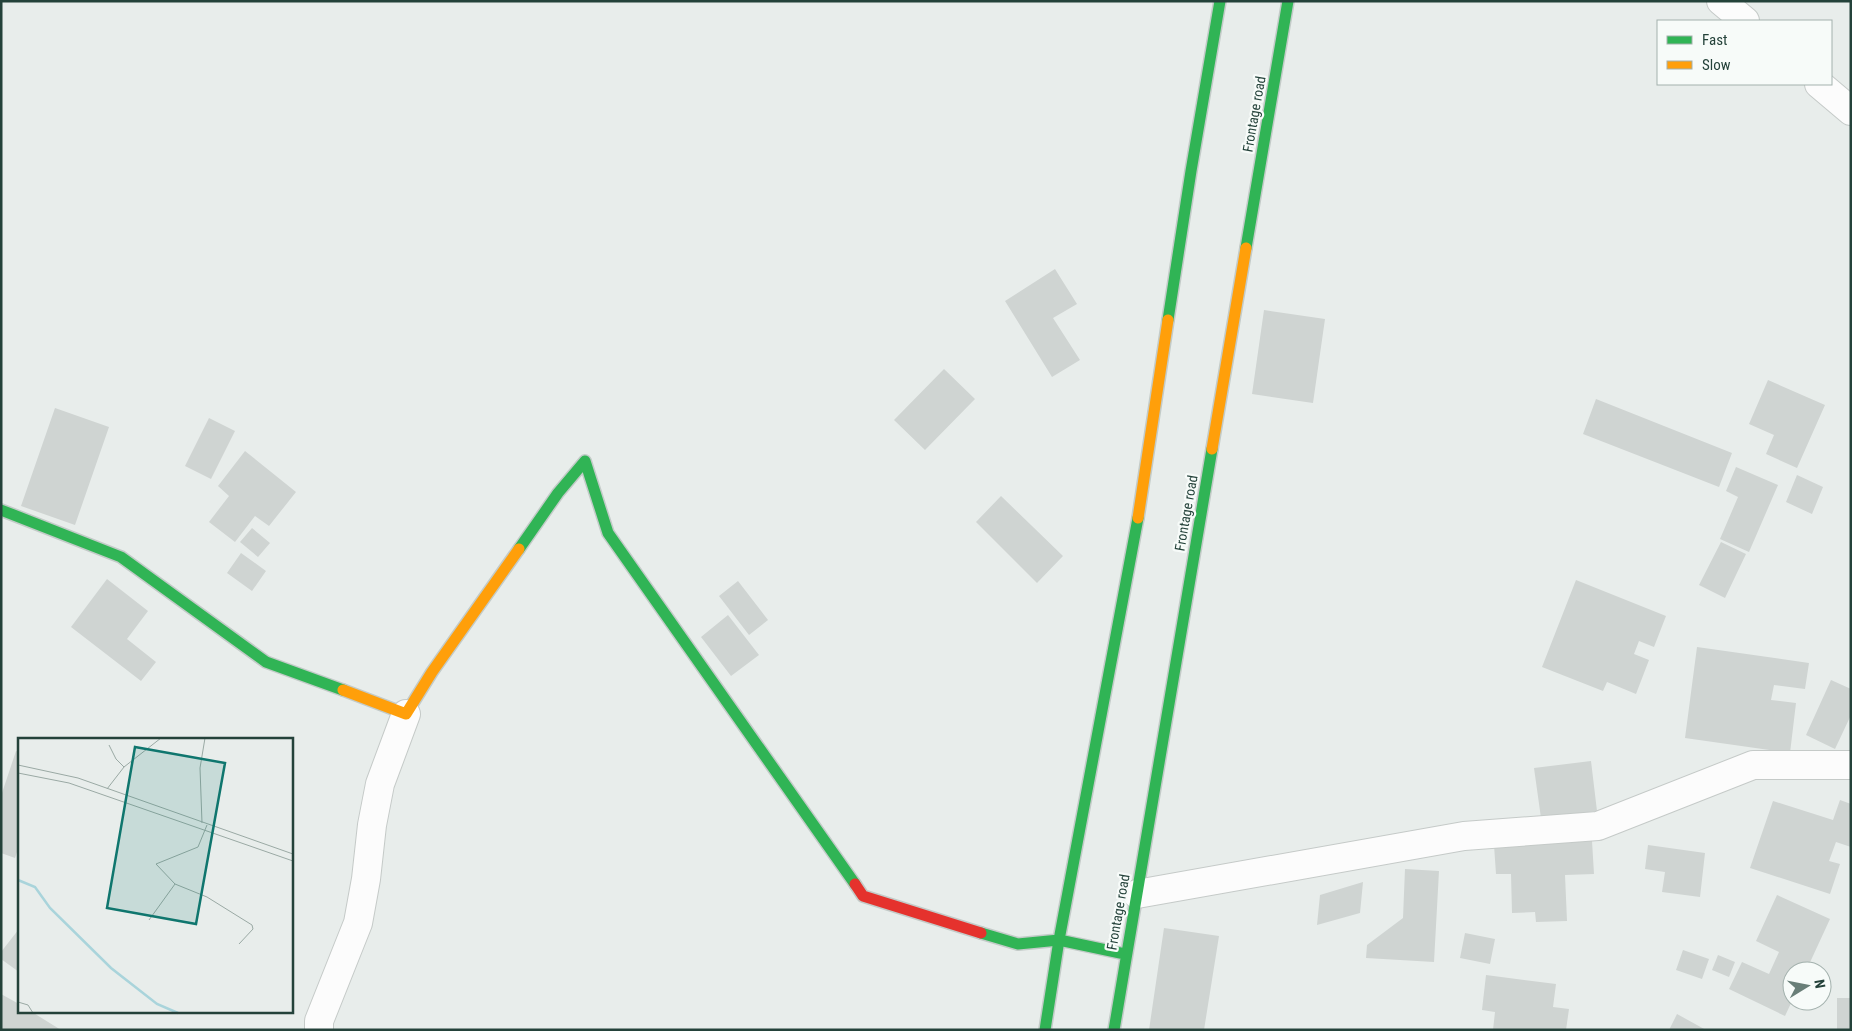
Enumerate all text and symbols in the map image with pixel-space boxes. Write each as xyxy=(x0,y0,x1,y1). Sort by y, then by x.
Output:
legend xyxy=(1657,20,1832,85)
text: Fast xyxy=(1702,31,1727,49)
text: Slow xyxy=(1702,56,1731,74)
street label: Frontage road xyxy=(1239,75,1269,153)
street label: Frontage road xyxy=(1171,474,1201,552)
inset map xyxy=(18,738,292,1014)
street label: Frontage road xyxy=(1103,873,1133,951)
north arrow xyxy=(1782,961,1832,1011)
text: N xyxy=(1811,978,1828,989)

